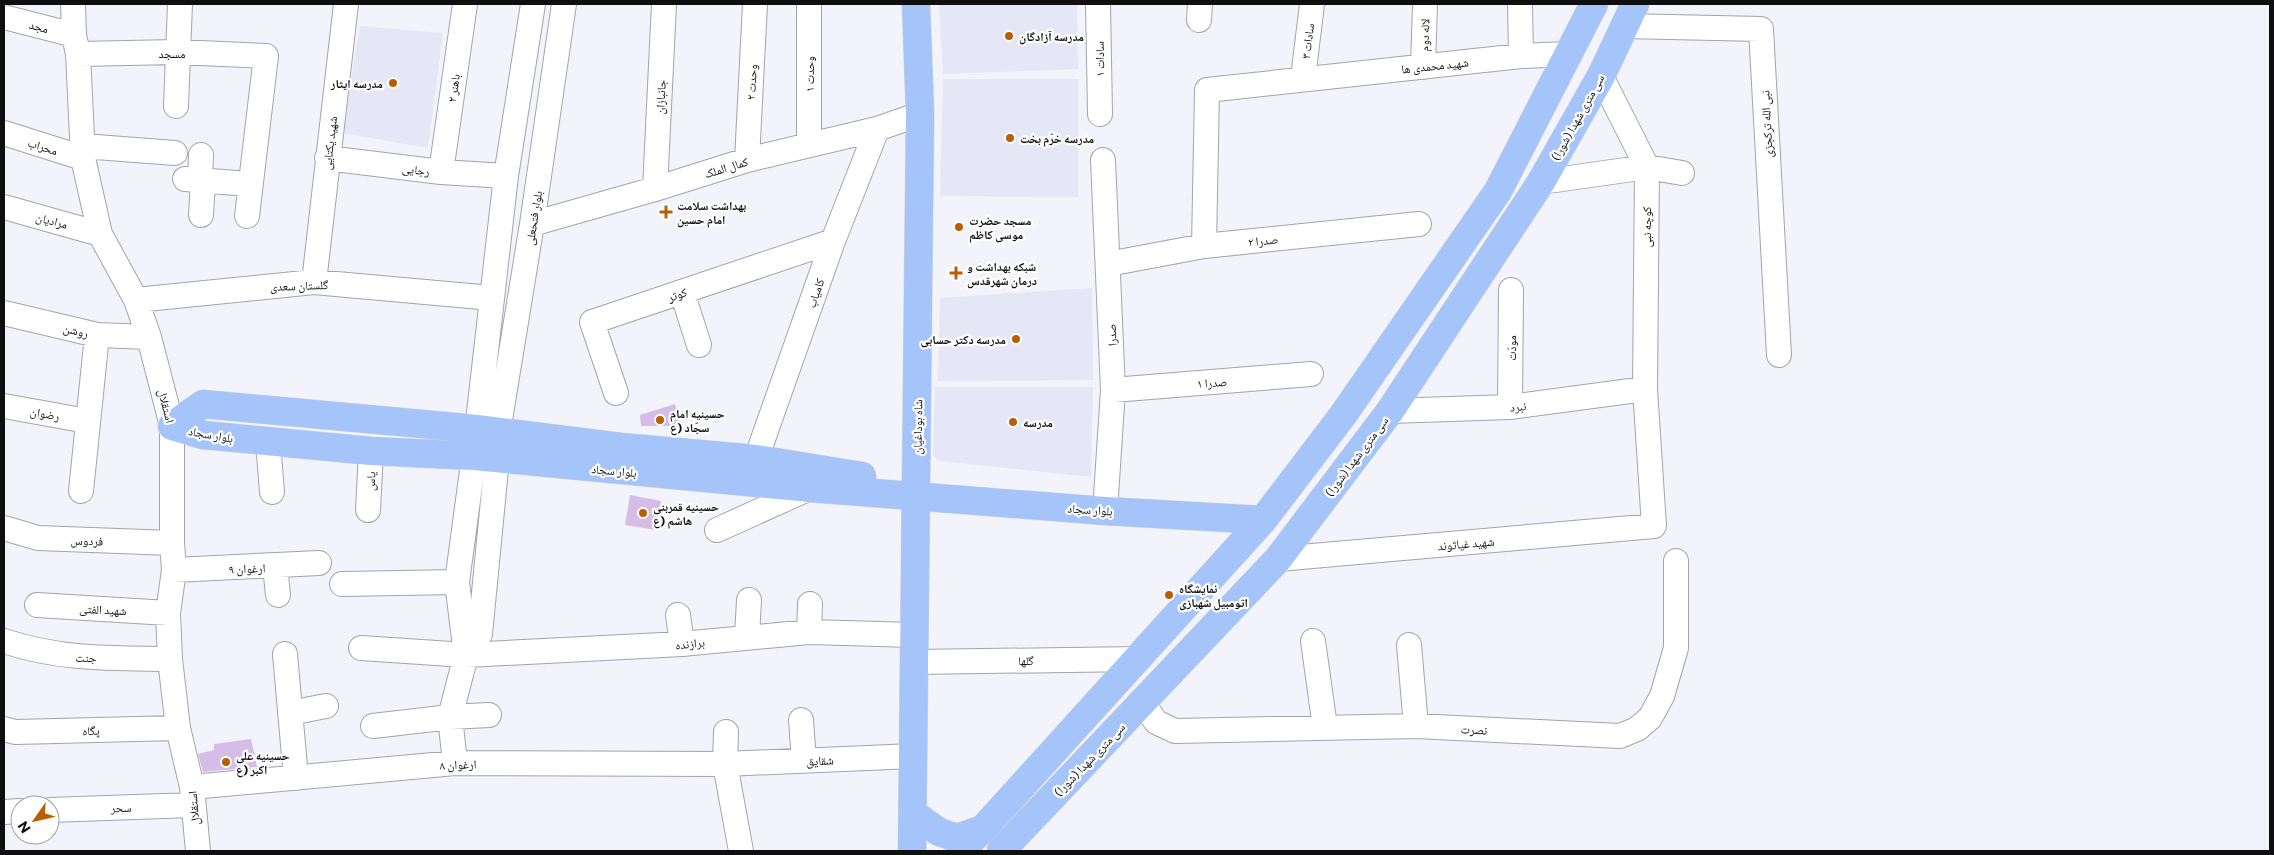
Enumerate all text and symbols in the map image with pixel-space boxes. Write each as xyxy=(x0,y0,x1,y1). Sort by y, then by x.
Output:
street label: مجد xyxy=(28,17,50,36)
street label: لاله دوم xyxy=(1416,18,1434,52)
street label: سادات ۳ xyxy=(1298,22,1316,60)
place label: مدرسه آزادگان xyxy=(1019,29,1084,45)
marker: مدرسه آزادگان xyxy=(1003,30,1015,42)
street label: سادات ۱ xyxy=(1092,41,1106,77)
street label: مسجد xyxy=(158,46,186,61)
street label: شهید محمدی ها xyxy=(1401,54,1470,77)
street label: وحدت ۱ xyxy=(802,56,816,92)
street label: وحدت ۲ xyxy=(743,64,759,100)
street label: سی متری شهدا (شورا) xyxy=(1548,71,1607,163)
street label: باهنر ۲ xyxy=(444,73,463,103)
place label: مدرسه ایثار xyxy=(330,76,383,91)
marker: مدرسه ایثار xyxy=(387,77,399,89)
street label: جانبازان xyxy=(652,79,669,115)
street label: نبی الله ترکجزی xyxy=(1757,90,1776,158)
street label: شهید یکتایی xyxy=(319,115,340,171)
place label: مدرسه خرّم بخت xyxy=(1020,131,1094,147)
marker: مدرسه خرّم بخت xyxy=(1004,132,1016,144)
street label: محراب xyxy=(26,135,60,159)
street label: کمال الملک xyxy=(702,154,750,181)
street label: رجایی xyxy=(401,160,431,179)
street label: بلوار فتحعلی xyxy=(522,190,546,247)
place label: بهداشت سلامت امام حسین xyxy=(677,198,746,228)
marker: بهداشت سلامت امام حسین xyxy=(659,205,673,219)
street label: کوچه نبی xyxy=(1639,206,1654,248)
street label: مرادیان xyxy=(34,209,69,232)
place label: مسجد حضرت موسی کاظم xyxy=(969,213,1032,243)
marker: مسجد حضرت موسی کاظم xyxy=(953,221,965,233)
street label: صدرا ۲ xyxy=(1247,231,1279,249)
place label: شبکه بهداشت و درمان شهرقدس xyxy=(967,259,1037,289)
marker: شبکه بهداشت و درمان شهرقدس xyxy=(949,266,963,280)
street label: کامیاب xyxy=(803,276,828,310)
street label: گلستان سعدی xyxy=(270,277,329,294)
street label: کوثر xyxy=(665,284,689,304)
street label: روشن xyxy=(62,320,90,341)
street label: صدرا xyxy=(1104,323,1118,347)
place label: مدرسه دکتر حسابی xyxy=(921,332,1006,348)
marker: مدرسه دکتر حسابی xyxy=(1010,333,1022,345)
street label: مودّت xyxy=(1504,335,1518,361)
street label: صدرا ۱ xyxy=(1196,374,1228,390)
street label: استقلال xyxy=(155,388,178,425)
street label: نبرد xyxy=(1509,398,1527,415)
street label: شاه بوداغیان xyxy=(910,399,926,455)
street label: رضوان xyxy=(29,404,61,424)
place label: حسینیه امام سجّاد (ع xyxy=(670,406,725,436)
street label: سی متری شهدا (شورا) xyxy=(1321,413,1391,499)
marker: حسینیه امام سجّاد (ع xyxy=(654,414,666,426)
place label: مدرسه xyxy=(1023,415,1053,430)
marker: مدرسه xyxy=(1007,416,1019,428)
street label: بلوار سجاد xyxy=(187,423,235,446)
street label: بلوار سجاد xyxy=(591,461,637,480)
street label: یاس xyxy=(363,471,379,491)
place label: حسینیه قمربنی هاشم (ع xyxy=(653,499,719,529)
street label: بلوار سجاد xyxy=(1067,500,1113,519)
marker: حسینیه قمربنی هاشم (ع xyxy=(637,507,649,519)
street label: فردوس xyxy=(70,532,104,549)
street label: شهید غیاثوند xyxy=(1437,534,1495,554)
street label: ارغوان ۹ xyxy=(228,560,266,577)
place label: نمایشگاه اتومبیل شهبازی xyxy=(1179,581,1248,611)
marker: نمایشگاه اتومبیل شهبازی xyxy=(1163,589,1175,601)
street label: شهید الفتی xyxy=(79,601,127,618)
street label: برازنده xyxy=(675,634,706,653)
street label: جنت xyxy=(75,650,97,665)
street label: گلها xyxy=(1018,653,1034,668)
street label: سی متری شهدا (شورا) xyxy=(1051,719,1128,799)
street label: نصرت xyxy=(1460,721,1488,737)
street label: پگاه xyxy=(82,723,101,738)
place label: حسینیه علی اکبر (ع xyxy=(236,748,290,778)
street label: شقایق xyxy=(806,752,834,769)
marker: حسینیه علی اکبر (ع xyxy=(220,756,232,768)
street label: ارغوان ۸ xyxy=(439,756,477,773)
street label: استقلال xyxy=(185,790,202,826)
north arrow xyxy=(10,795,60,845)
street label: سحر xyxy=(109,800,132,814)
text: N xyxy=(14,818,34,837)

